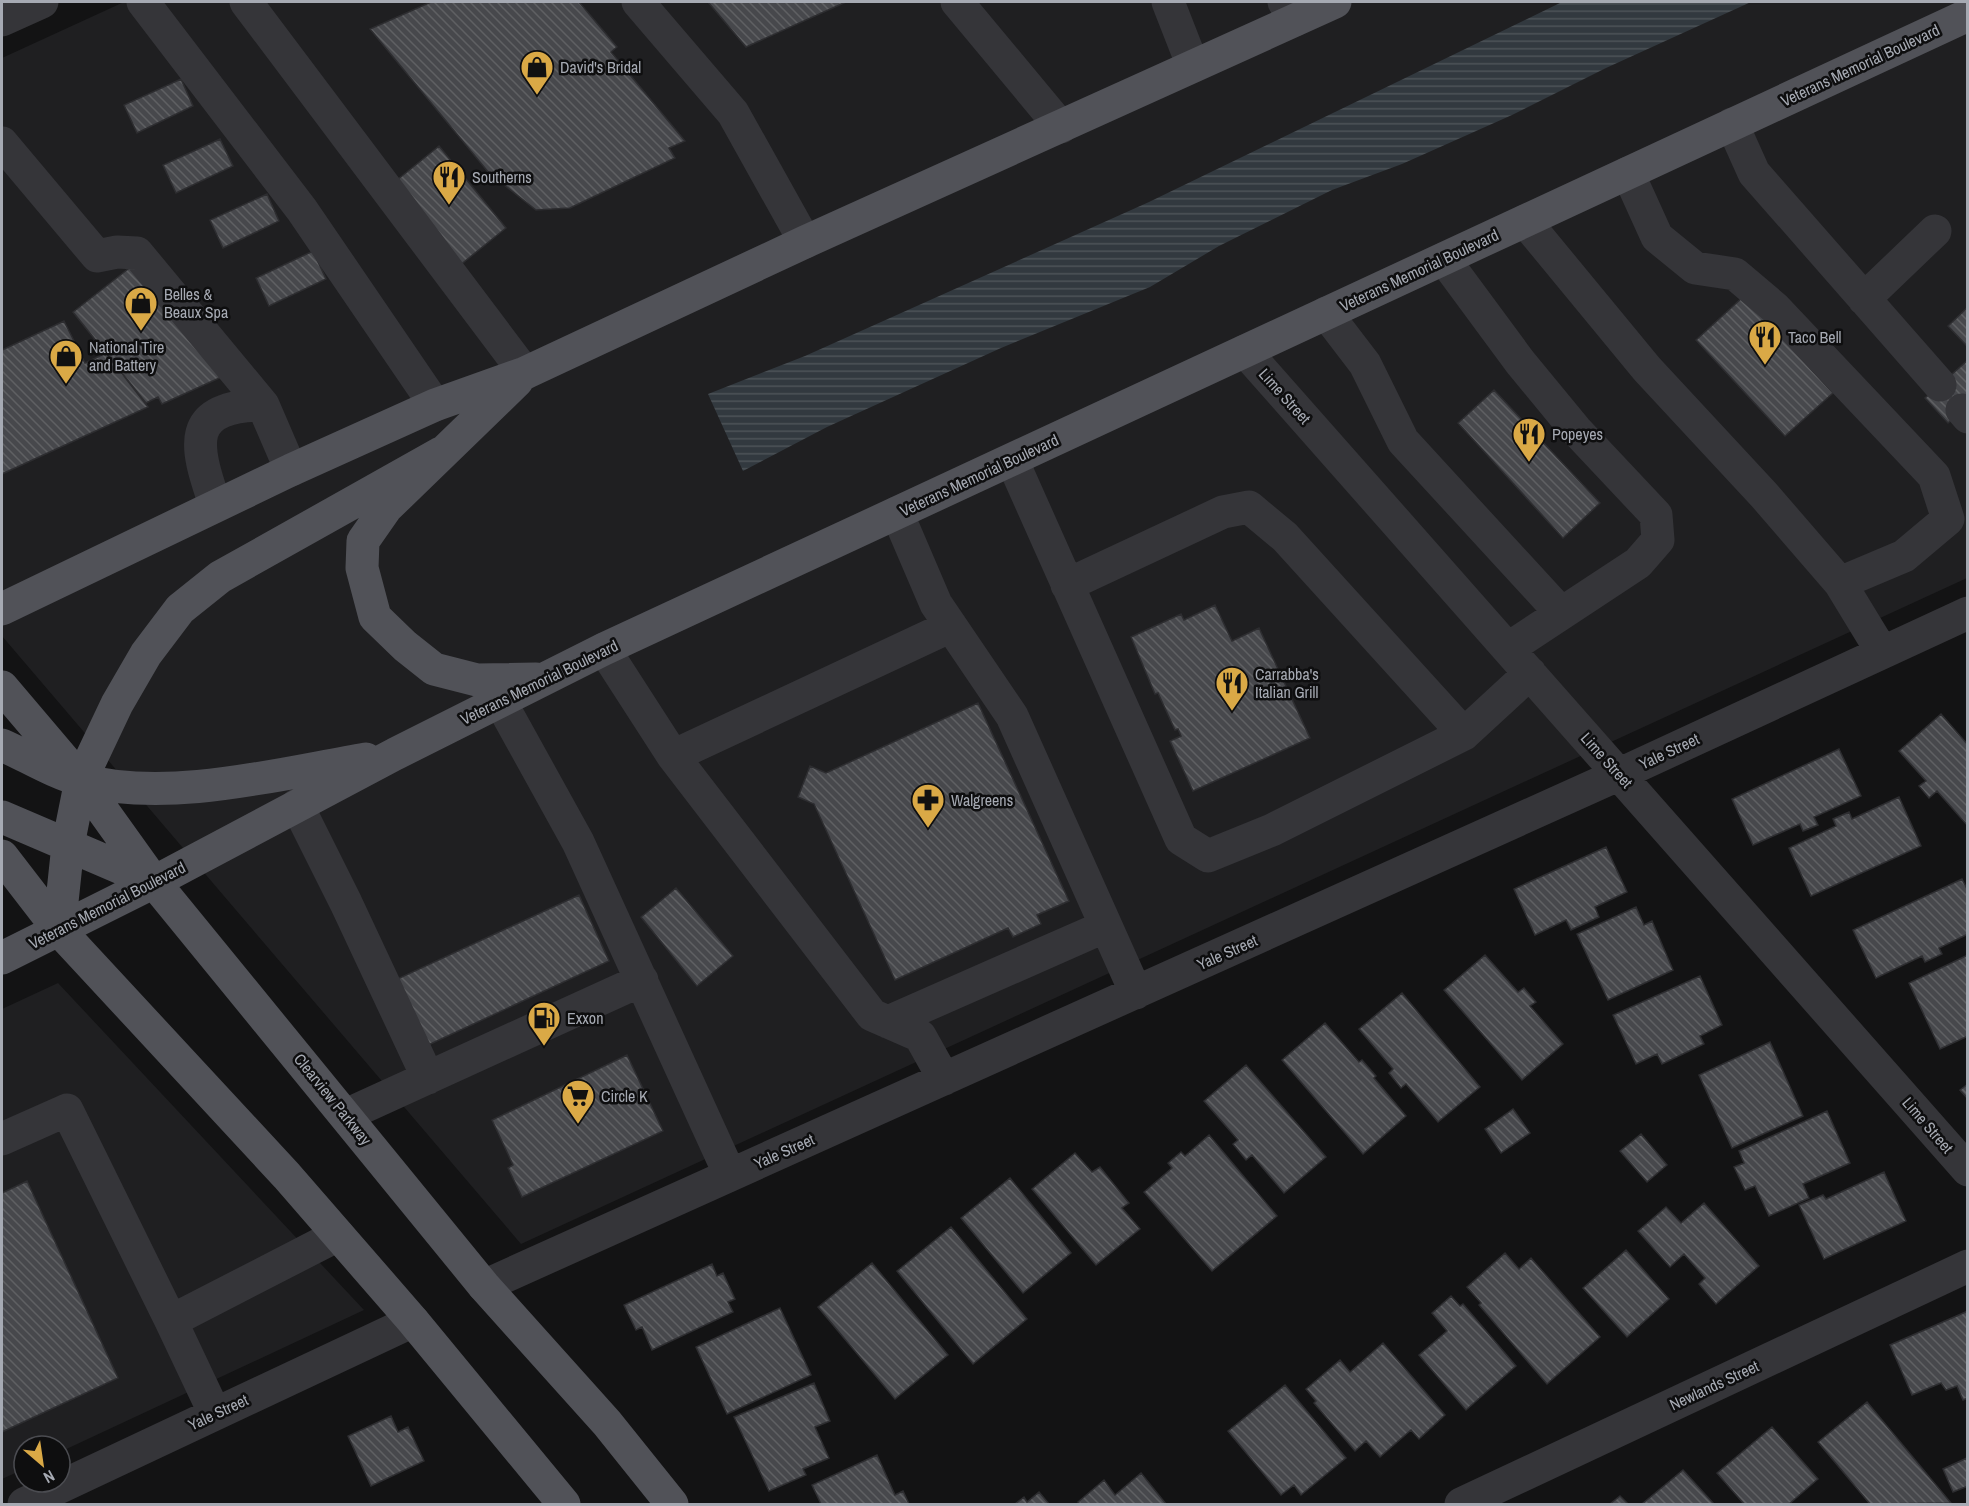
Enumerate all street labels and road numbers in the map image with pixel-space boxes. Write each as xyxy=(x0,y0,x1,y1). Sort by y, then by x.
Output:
street label: Veterans Memorial Boulevard xyxy=(1777,19,1943,111)
street label: Veterans Memorial Boulevard xyxy=(1336,224,1502,316)
street label: Lime Street xyxy=(1254,363,1316,429)
street label: Veterans Memorial Boulevard xyxy=(896,429,1062,521)
street label: Veterans Memorial Boulevard xyxy=(457,634,621,730)
street label: Lime Street xyxy=(1576,727,1638,793)
street label: Yale Street xyxy=(1635,727,1703,774)
street label: Veterans Memorial Boulevard xyxy=(25,856,189,954)
street label: Yale Street xyxy=(1193,929,1261,975)
street label: Clearview Parkway xyxy=(289,1048,377,1150)
street label: Lime Street xyxy=(1897,1092,1959,1158)
street label: Yale Street xyxy=(750,1128,818,1174)
street label: Newlands Street xyxy=(1666,1355,1763,1415)
street label: Yale Street xyxy=(184,1388,252,1435)

